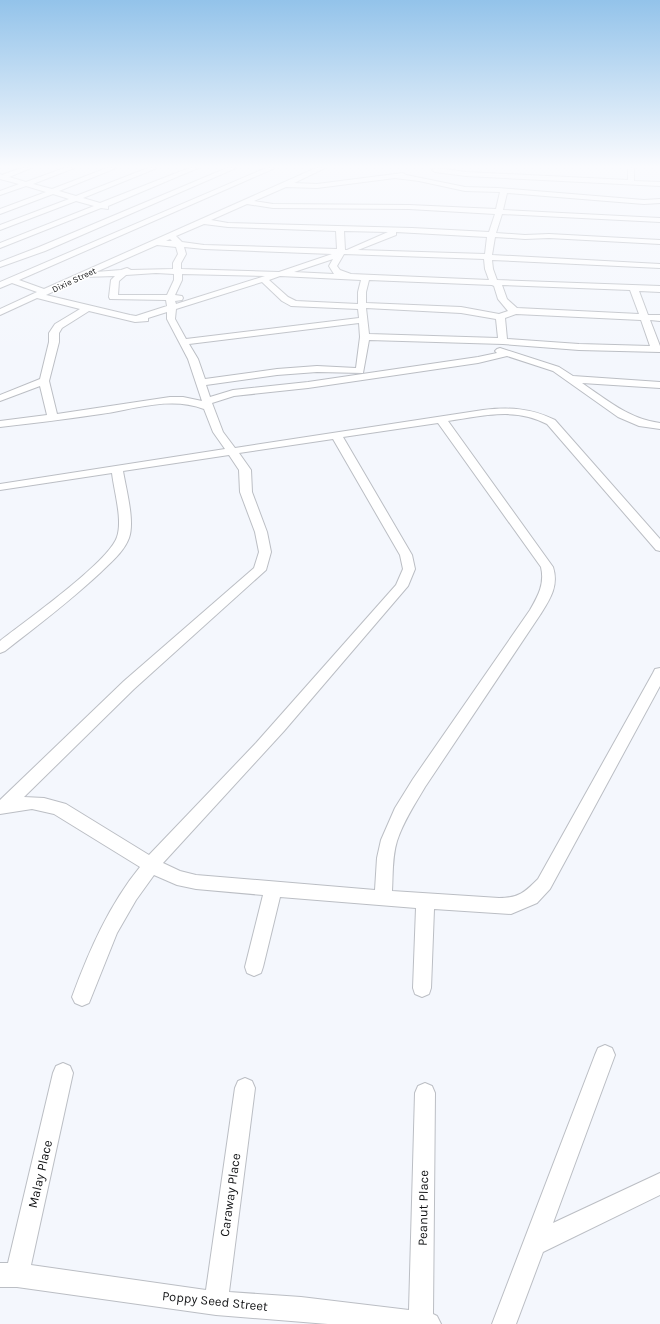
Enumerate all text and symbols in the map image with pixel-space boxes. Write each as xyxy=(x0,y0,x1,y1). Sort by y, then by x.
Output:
street label: Dixie Street xyxy=(50,265,98,295)
street label: Malay Place xyxy=(25,1138,55,1210)
street label: Caraway Place xyxy=(217,1152,243,1238)
street label: Peanut Place xyxy=(415,1170,431,1246)
street label: Poppy Seed Street xyxy=(161,1288,269,1314)

